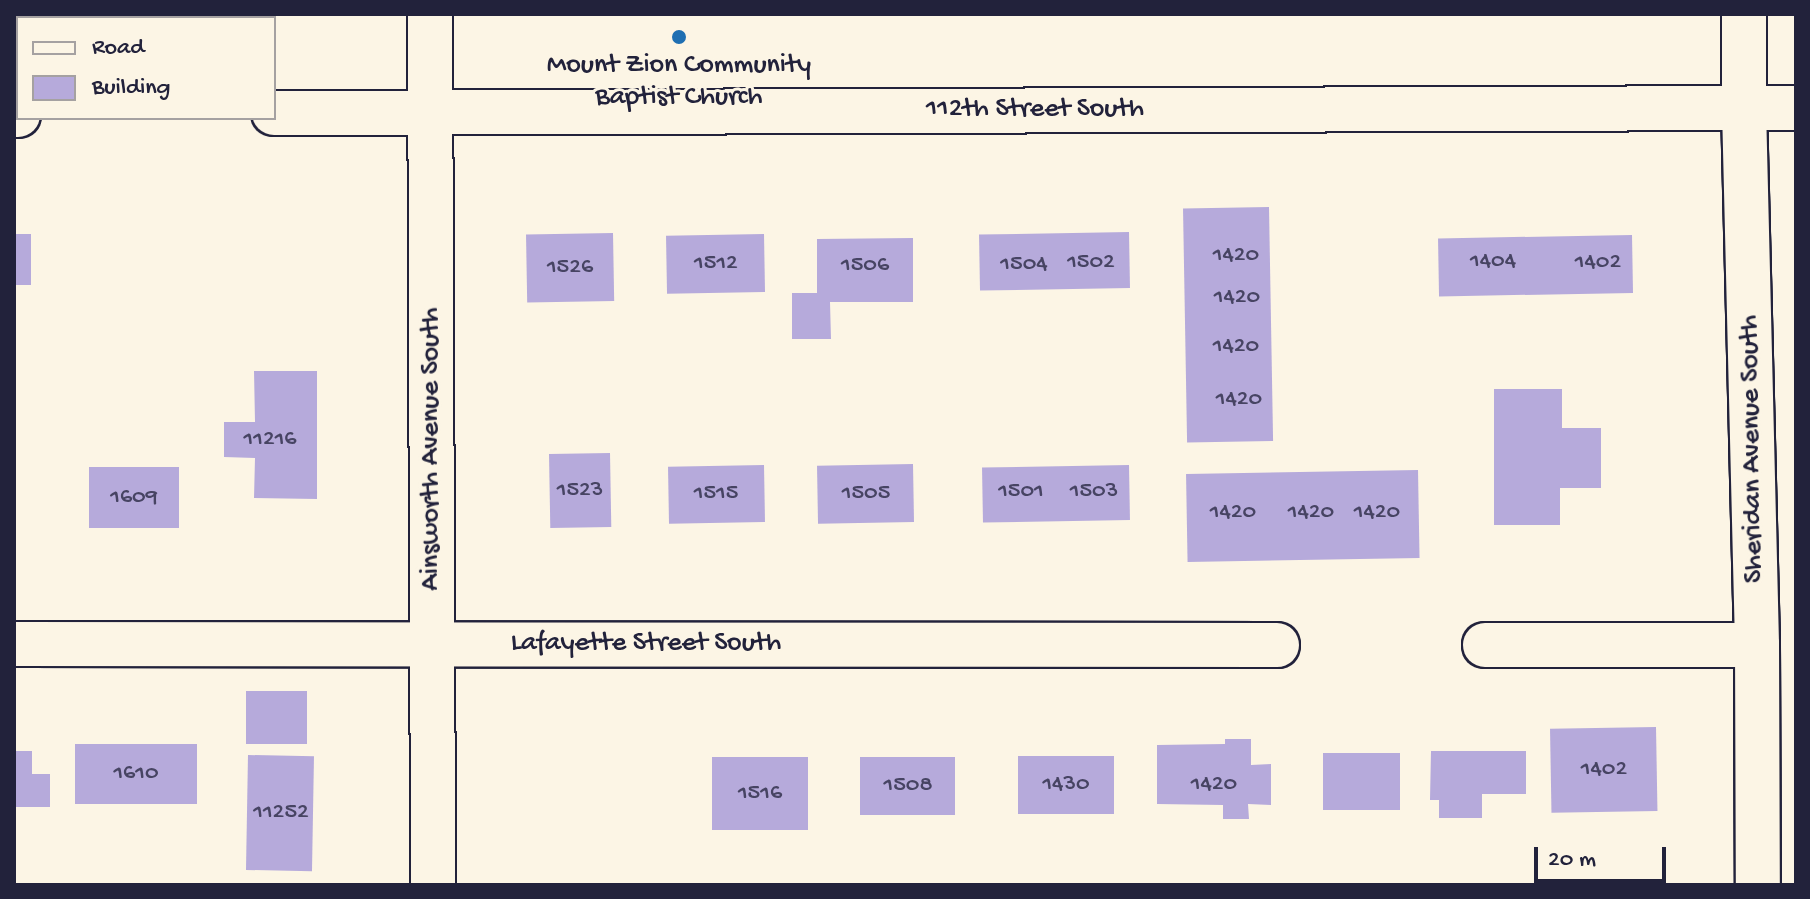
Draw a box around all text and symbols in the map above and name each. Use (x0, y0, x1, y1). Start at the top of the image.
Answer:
legend (16, 16, 276, 120)
marker: Mount Zion Community Baptist Church (670, 28, 688, 46)
text: Road (92, 34, 144, 63)
place label: Mount Zion Community Baptist Church (547, 49, 811, 115)
text: Building (92, 74, 170, 103)
street label: 112th Street South (926, 93, 1144, 127)
house number: 1420 (1213, 242, 1259, 270)
house number: 1404 (1470, 248, 1516, 276)
house number: 1502 (1067, 249, 1115, 277)
house number: 1402 (1575, 249, 1621, 277)
house number: 1512 (694, 250, 738, 278)
house number: 1504 (1000, 251, 1048, 279)
house number: 1506 (841, 252, 889, 280)
house number: 1526 (547, 254, 593, 282)
house number: 1420 (1214, 284, 1260, 312)
street label: Ainsworth Avenue South (415, 307, 449, 591)
street label: Sheridan Avenue South (1734, 315, 1772, 583)
house number: 1420 (1213, 333, 1259, 361)
house number: 1420 (1216, 386, 1262, 414)
house number: 11216 (243, 426, 297, 454)
house number: 1523 (557, 477, 603, 505)
house number: 1501 (998, 478, 1044, 506)
house number: 1503 (1070, 478, 1118, 506)
house number: 1515 (694, 480, 738, 508)
house number: 1505 (842, 480, 890, 508)
house number: 1609 (110, 484, 158, 512)
house number: 1420 (1210, 499, 1256, 527)
house number: 1420 (1288, 499, 1334, 527)
house number: 1420 (1354, 499, 1400, 527)
street label: Lafayette Street South (511, 627, 781, 661)
house number: 1402 (1581, 756, 1627, 784)
house number: 1610 (113, 760, 159, 788)
house number: 1430 (1042, 771, 1090, 799)
house number: 1420 (1191, 771, 1237, 799)
house number: 1508 (883, 772, 933, 800)
house number: 1516 (738, 780, 782, 808)
house number: 11252 (253, 799, 309, 827)
scale bar (1538, 831, 1670, 881)
text: 20 m (1548, 846, 1596, 875)

